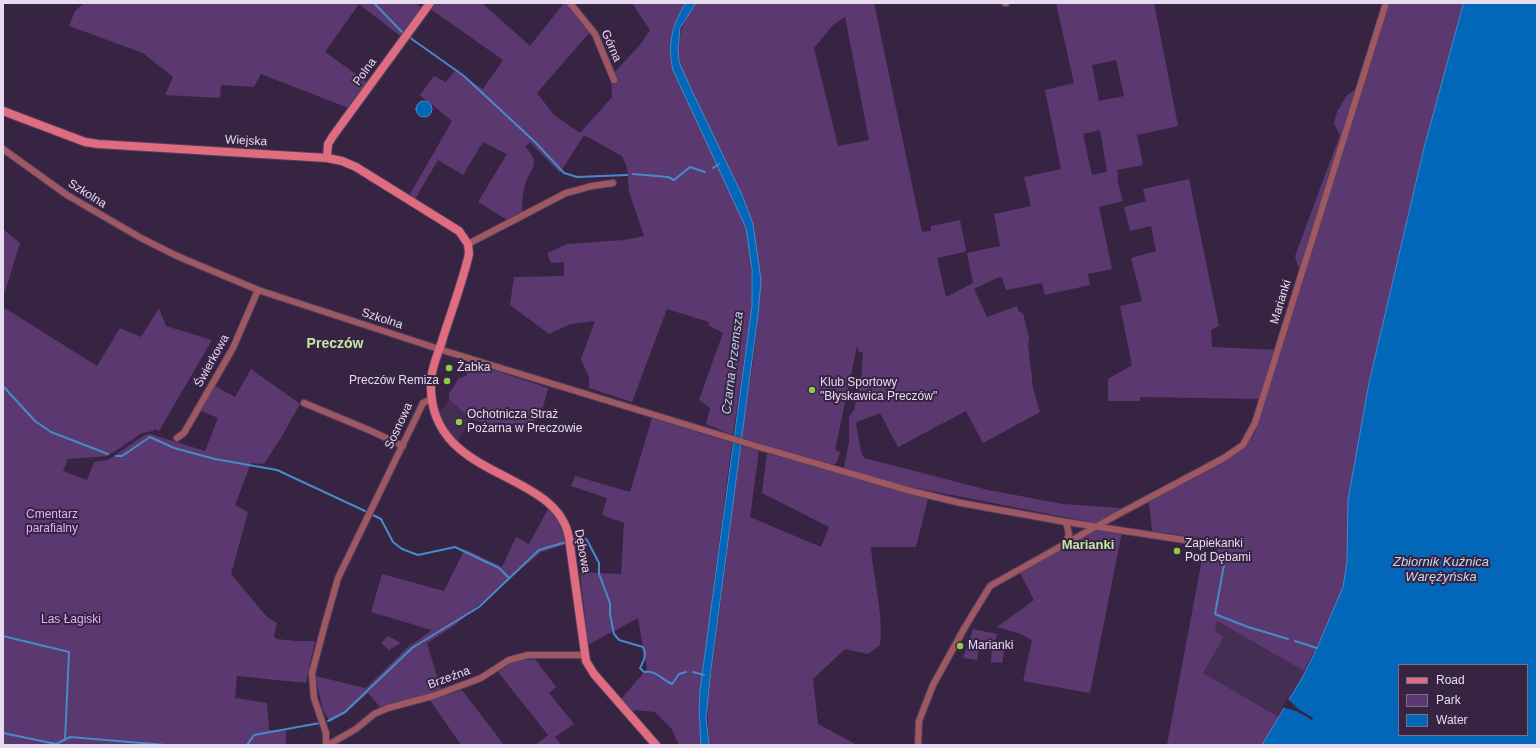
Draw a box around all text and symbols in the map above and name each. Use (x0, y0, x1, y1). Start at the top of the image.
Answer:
street label: Górna (598, 28, 624, 64)
street label: Polna (350, 55, 380, 89)
street label: Wiejska (225, 133, 267, 149)
street label: Szkolna (65, 177, 109, 211)
street label: Marianki (1267, 278, 1295, 326)
street label: Szkolna (359, 306, 405, 332)
water label: Czarna Przemsza (719, 311, 747, 415)
street label: Świerkowa (192, 332, 232, 390)
district label: Preczów (307, 336, 363, 352)
place label: Żabka (457, 361, 490, 375)
marker: Żabka (444, 363, 454, 373)
place label: Preczów Remiza (349, 374, 439, 388)
marker: Preczów Remiza (442, 376, 452, 386)
place label: Klub Sportowy "Błyskawica Preczów" (820, 376, 937, 404)
marker: Klub Sportowy "Błyskawica Preczów" (807, 385, 817, 395)
street label: Sosnowa (382, 401, 416, 451)
place label: Ochotnicza Straż Pożarna w Preczowie (467, 408, 582, 436)
marker: Ochotnicza Straż Pożarna w Preczowie (454, 417, 464, 427)
park label: Cmentarz parafialny (26, 508, 78, 536)
street label: Dębowa (571, 528, 593, 574)
district label: Marianki (1062, 537, 1114, 553)
place label: Zapiekanki Pod Dębami (1185, 537, 1251, 565)
marker: Zapiekanki Pod Dębami (1172, 546, 1182, 556)
water label: Zbiornik Kuźnica Warężyńska (1393, 554, 1489, 585)
park label: Las Łagiski (41, 613, 101, 627)
place label: Marianki (968, 639, 1013, 653)
marker: Marianki (955, 641, 965, 651)
street label: Brzeźna (426, 664, 472, 692)
legend (1398, 664, 1528, 736)
text: Road (1436, 673, 1465, 687)
text: Park (1436, 693, 1461, 707)
text: Water (1436, 713, 1468, 727)

